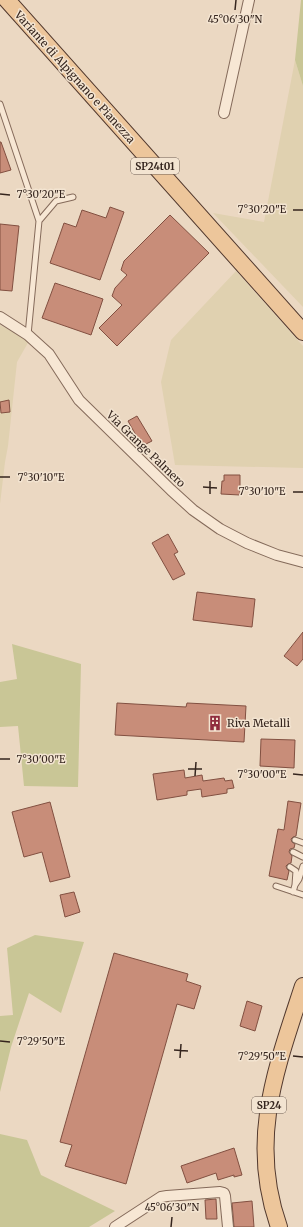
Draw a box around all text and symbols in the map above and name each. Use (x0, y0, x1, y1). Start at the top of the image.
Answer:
street label: Variante di Alpignano e Pianezza (11, 7, 138, 146)
text: 45°06'30"N (208, 13, 263, 26)
road number: SP24t01 (131, 158, 179, 174)
text: 7°30'20"E (17, 188, 66, 201)
text: 7°30'20"E (238, 203, 287, 216)
street label: Via Grange Palmero (103, 407, 189, 491)
text: 7°30'10"E (18, 471, 65, 484)
text: 7°30'10"E (239, 485, 286, 498)
building icon: Riva Metalli (206, 714, 224, 732)
place label: Riva Metalli (227, 716, 290, 730)
text: 7°30'00"E (17, 753, 66, 766)
text: 7°30'00"E (238, 768, 287, 781)
text: 7°29'50"E (17, 1035, 66, 1048)
text: 7°29'50"E (238, 1050, 287, 1063)
road number: SP24 (252, 1097, 286, 1113)
text: 45°06'30"N (145, 1201, 200, 1214)

